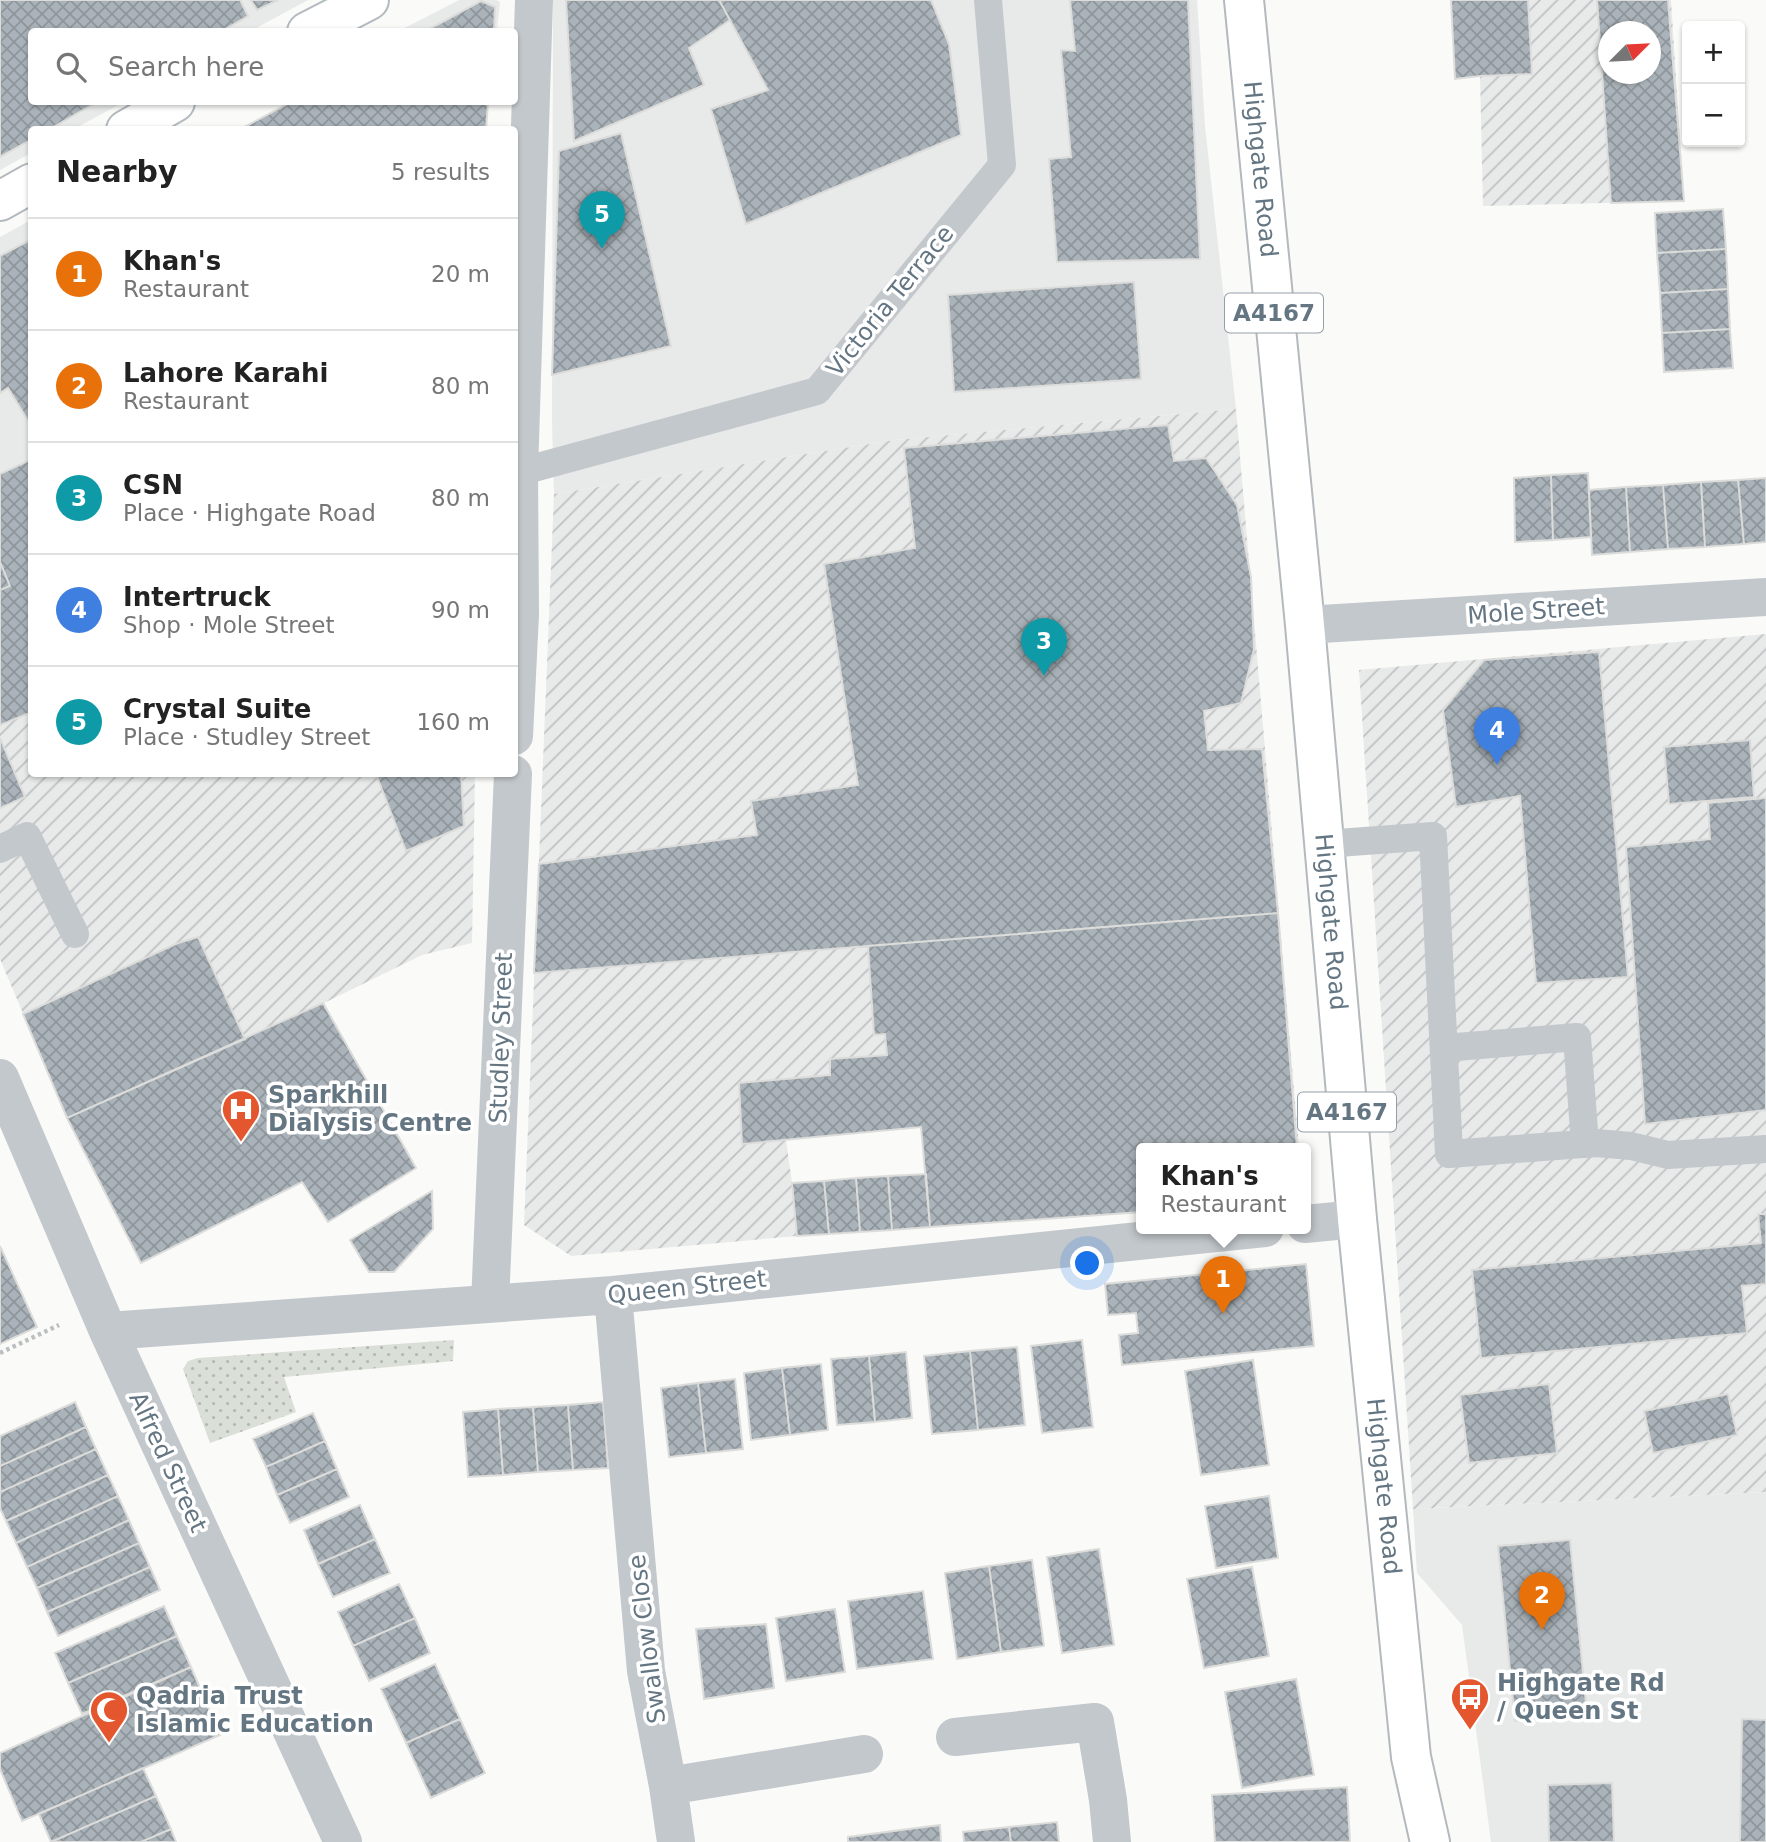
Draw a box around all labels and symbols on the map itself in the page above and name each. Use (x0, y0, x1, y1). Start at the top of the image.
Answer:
north arrow (1598, 21, 1661, 84)
street label: Highgate Road (1238, 80, 1283, 259)
pin: 5 (579, 191, 625, 249)
street label: Victoria Terrace (821, 220, 959, 382)
road number: A4167 (1225, 294, 1323, 332)
street label: Mole Street (1466, 592, 1606, 630)
pin: 3 (1021, 618, 1067, 676)
pin: 4 (1474, 707, 1520, 765)
street label: Highgate Road (1309, 832, 1353, 1011)
street label: Studley Street (484, 952, 518, 1124)
place label: Sparkhill Dialysis Centre (268, 1081, 472, 1137)
hospital icon: Sparkhill Dialysis Centre (220, 1088, 262, 1143)
road number: A4167 (1298, 1092, 1396, 1132)
your location (1070, 1246, 1104, 1280)
pin: 1 (1200, 1256, 1246, 1314)
street label: Queen Street (606, 1265, 768, 1309)
street label: Alfred Street (123, 1387, 213, 1537)
street label: Highgate Road (1361, 1397, 1407, 1576)
street label: Swallow Close (623, 1553, 671, 1725)
pin: 2 (1519, 1572, 1565, 1630)
place label: Highgate Rd / Queen St (1497, 1669, 1665, 1725)
bus stop icon: Highgate Rd / Queen St (1449, 1676, 1491, 1731)
place label: Qadria Trust Islamic Education (136, 1682, 374, 1738)
mosque icon: Qadria Trust Islamic Education (88, 1689, 130, 1744)

